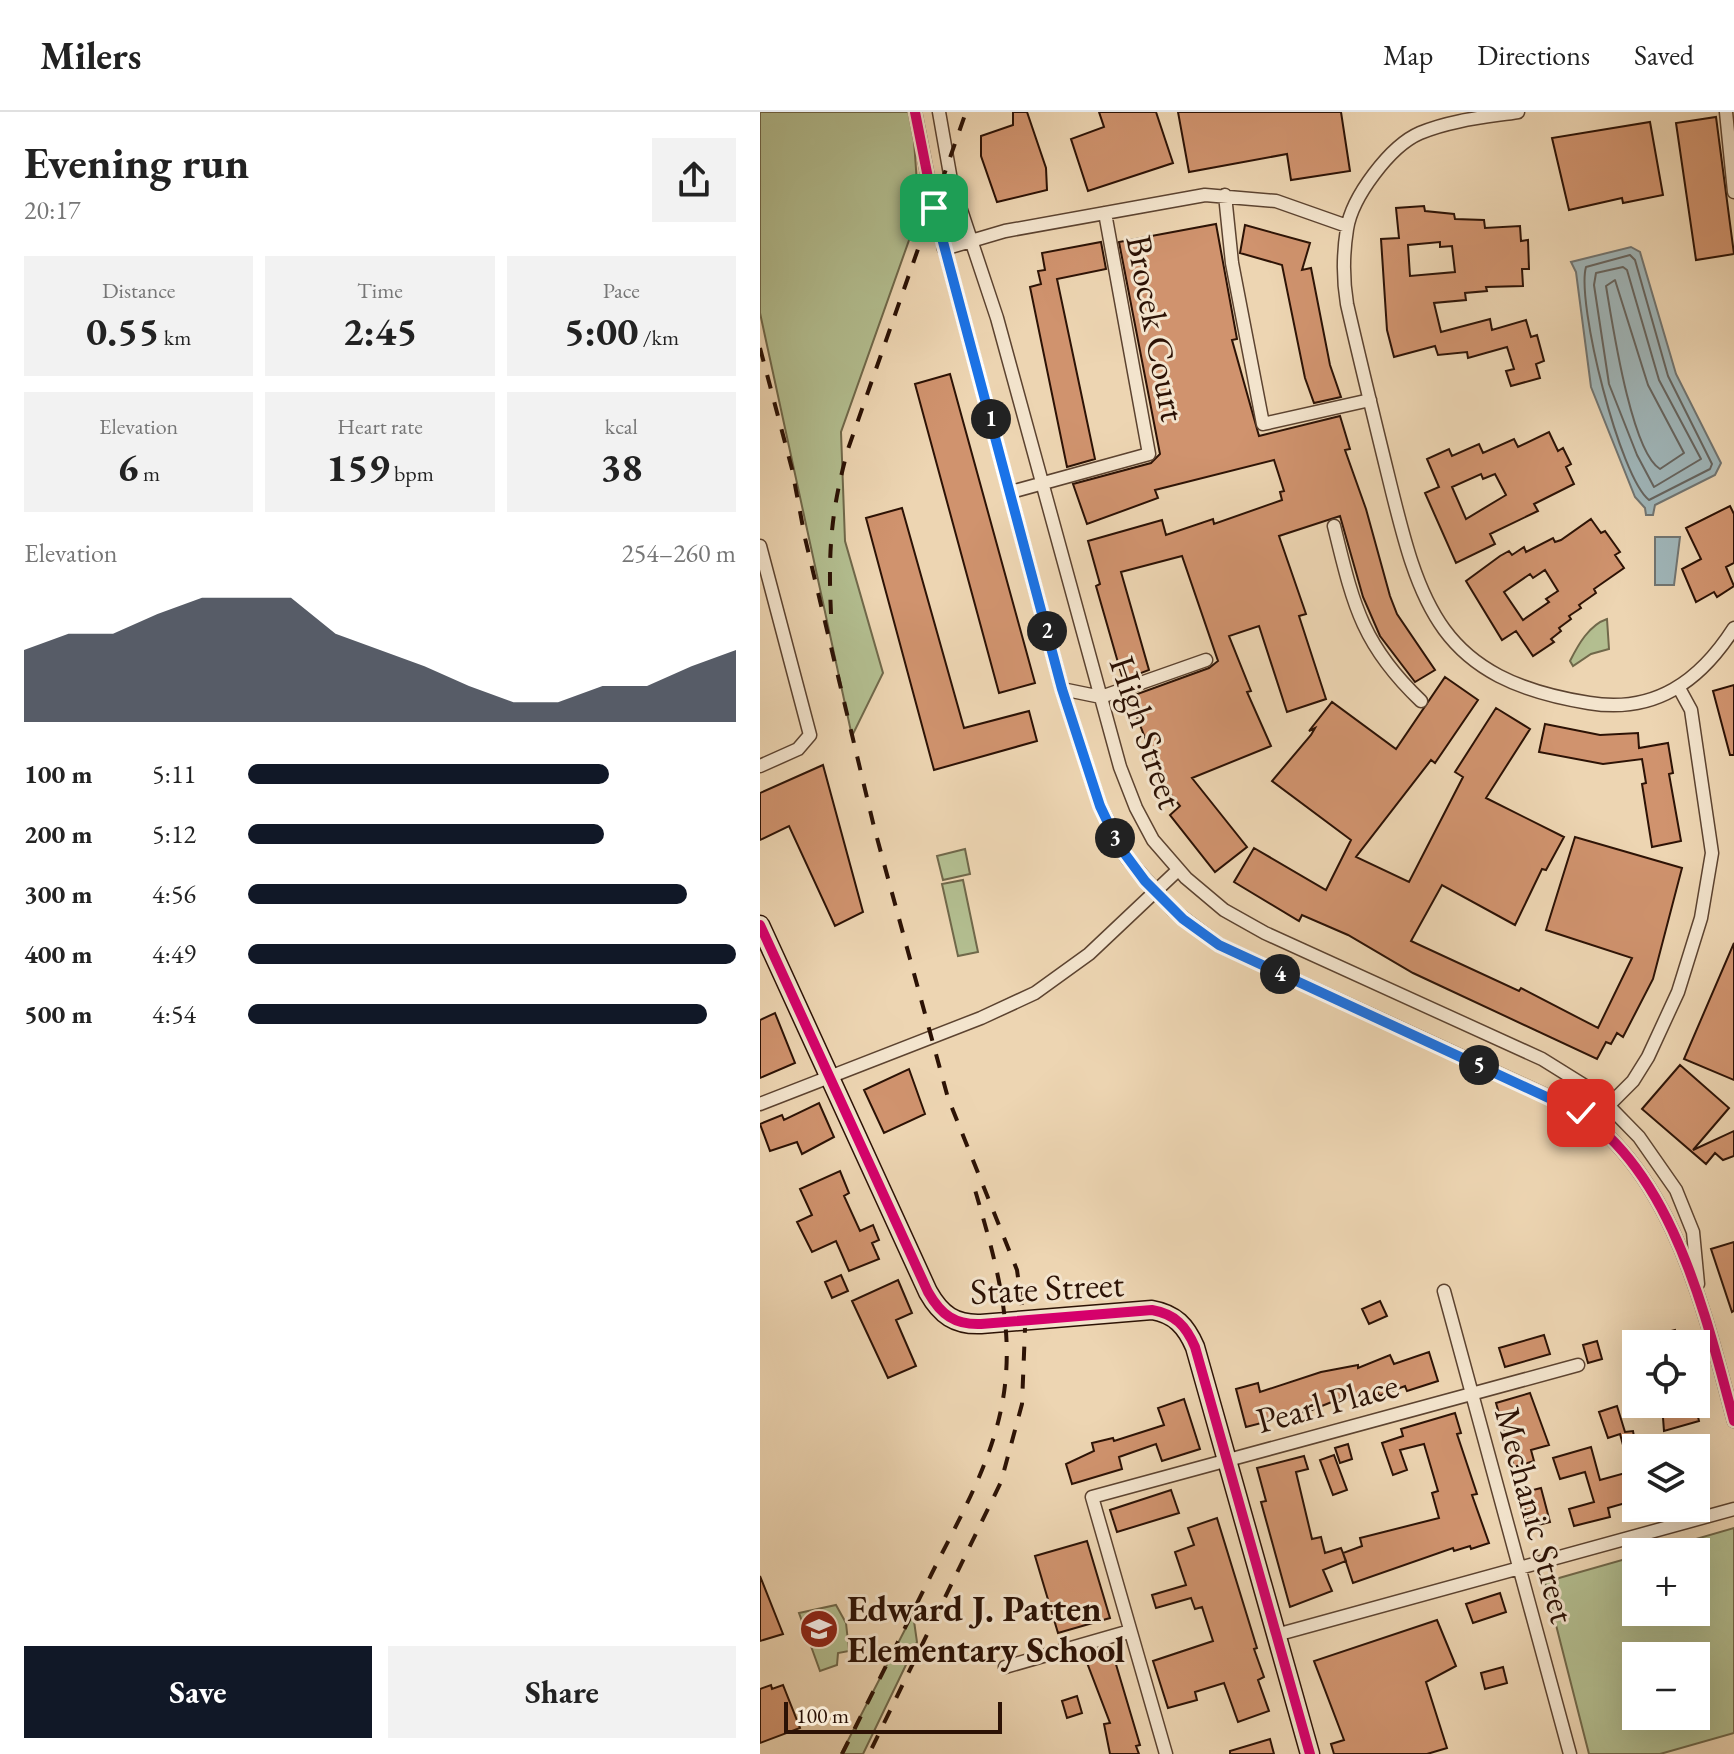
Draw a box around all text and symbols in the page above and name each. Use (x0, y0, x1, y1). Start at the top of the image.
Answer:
text: Milers (40, 31, 142, 80)
text: Map (1383, 37, 1433, 73)
text: Directions (1477, 37, 1590, 73)
text: Saved (1634, 37, 1694, 73)
text: Evening run (24, 134, 249, 191)
button: share (652, 138, 736, 222)
pin (900, 174, 968, 242)
icon: arrive (912, 186, 956, 230)
text: 20:17 (24, 193, 80, 227)
street label: Brocek Court (1115, 231, 1198, 426)
text: Distance (102, 276, 175, 305)
text: Time (357, 276, 403, 305)
text: Pace (603, 276, 640, 305)
text: 0.55 (86, 305, 159, 357)
text: 2:45 (343, 305, 417, 357)
text: 5:00 (564, 305, 638, 357)
text: km (159, 323, 191, 352)
text: /km (638, 323, 679, 352)
pin: 1 (971, 399, 1011, 439)
text: 1 (985, 404, 997, 433)
text: Elevation (99, 412, 178, 441)
text: Heart rate (337, 412, 423, 441)
text: kcal (605, 412, 638, 441)
text: 6 (117, 441, 138, 493)
text: 159 (326, 441, 390, 493)
text: 38 (600, 441, 642, 493)
text: m (138, 459, 160, 488)
text: bpm (390, 459, 434, 488)
text: Elevation (24, 536, 118, 570)
text: 254–260 m (621, 536, 736, 570)
pin: 2 (1027, 611, 1067, 651)
text: 2 (1041, 616, 1053, 645)
street label: High Street (1099, 650, 1195, 815)
text: 100 m (24, 757, 92, 791)
text: 5:11 (152, 757, 196, 791)
text: 200 m (24, 817, 92, 851)
text: 5:12 (152, 817, 196, 851)
pin: 3 (1095, 818, 1135, 858)
text: 3 (1109, 823, 1121, 852)
text: 300 m (24, 877, 92, 911)
text: 4:56 (152, 877, 196, 911)
text: 400 m (24, 937, 92, 971)
text: 4:49 (152, 937, 196, 971)
pin: 4 (1260, 954, 1300, 994)
text: 4 (1274, 959, 1286, 988)
text: 500 m (24, 997, 92, 1031)
text: 4:54 (152, 997, 196, 1031)
pin: 5 (1459, 1045, 1499, 1085)
text: 5 (1473, 1050, 1485, 1079)
pin (1547, 1079, 1615, 1147)
icon: check (1559, 1091, 1603, 1135)
street label: State Street (969, 1260, 1126, 1315)
map controls (1622, 1330, 1710, 1730)
button: locate (1622, 1330, 1710, 1418)
street label: Pearl Place (1251, 1361, 1403, 1444)
street label: Mechanic Street (1484, 1402, 1587, 1629)
button: layers (1622, 1434, 1710, 1522)
button: + (1622, 1538, 1710, 1626)
place label: Edward J. Patten Elementary School (847, 1585, 1125, 1673)
school or university icon: Edward J. Patten Elementary School (798, 1608, 840, 1650)
button: − (1622, 1642, 1710, 1730)
button: Save (24, 1646, 372, 1738)
button: Share (388, 1646, 736, 1738)
scale bar (784, 1698, 1002, 1734)
text: 100 m (796, 1701, 849, 1730)

